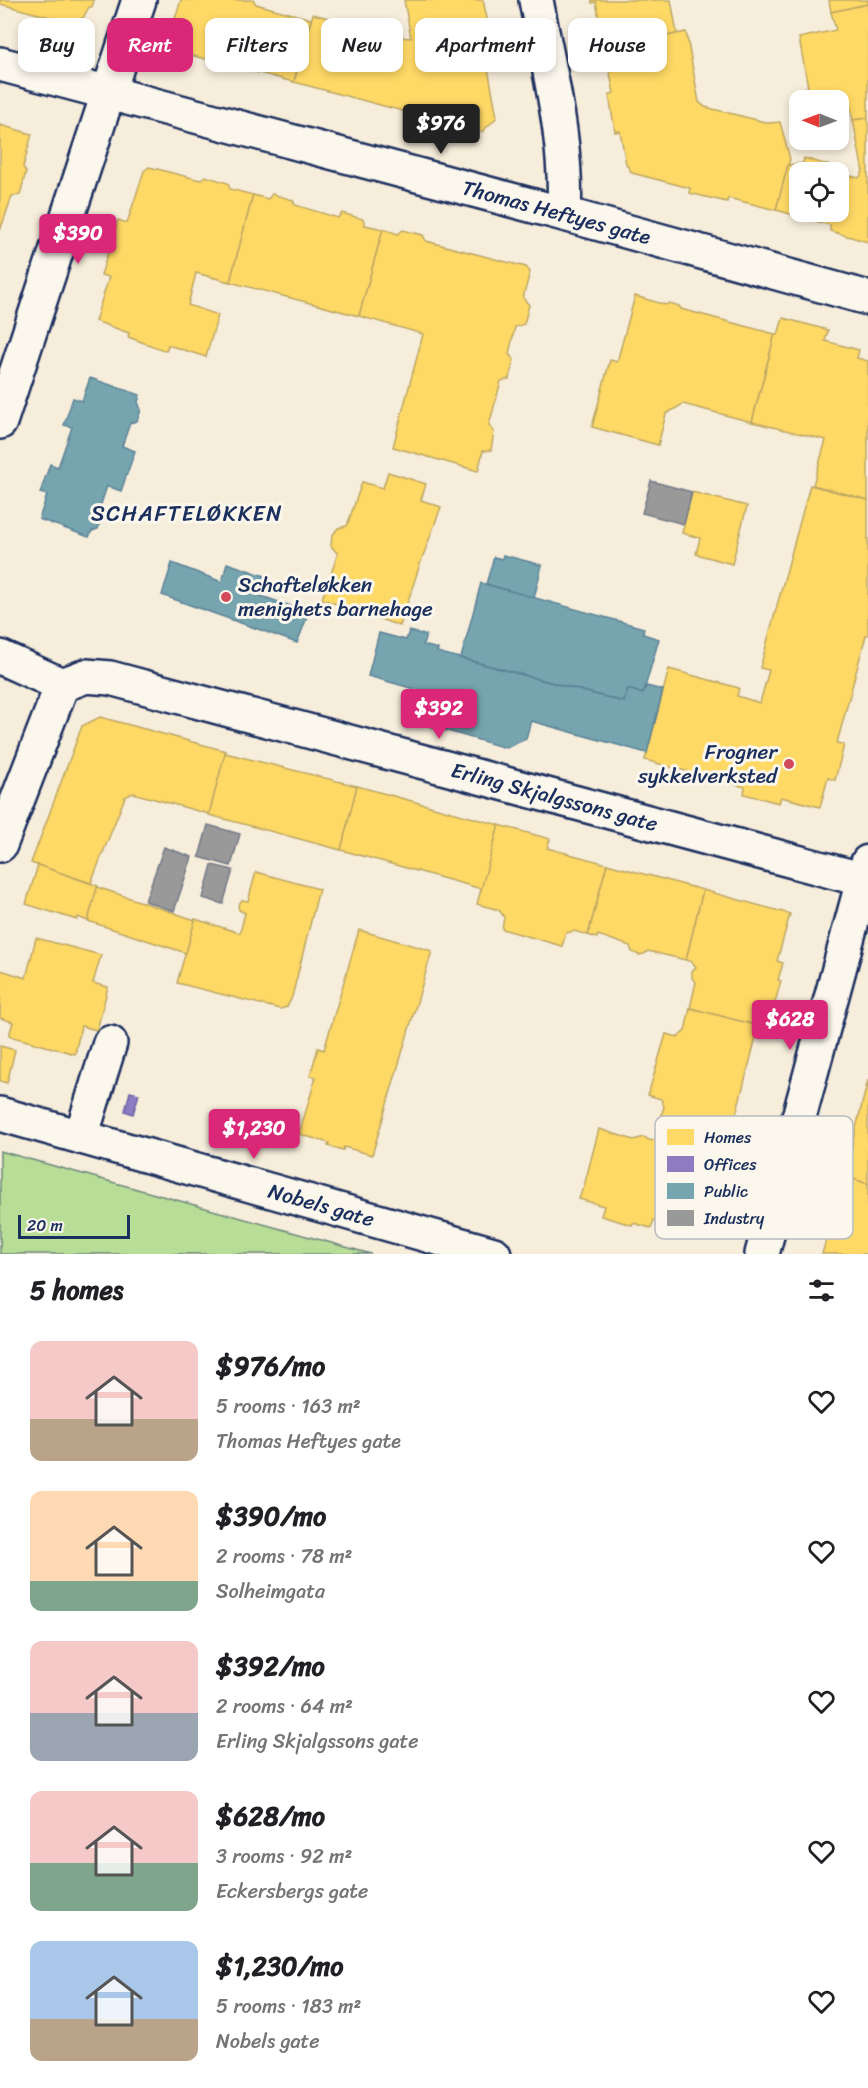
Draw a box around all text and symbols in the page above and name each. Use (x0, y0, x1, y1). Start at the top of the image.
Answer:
chip: Buy (18, 18, 95, 72)
chip: Rent (107, 18, 193, 72)
chip: Filters (205, 18, 309, 72)
chip: New (321, 18, 403, 72)
chip: Apartment (415, 18, 556, 72)
chip: House (568, 18, 667, 72)
north arrow (789, 90, 849, 150)
map controls (789, 90, 849, 222)
pin: $976 (405, 104, 477, 155)
text: $976 (417, 106, 465, 141)
button: locate (789, 162, 849, 222)
street label: Thomas Heftyes gate (458, 169, 655, 256)
pin: $390 (42, 214, 114, 265)
text: $390 (53, 216, 103, 251)
district label: SCHAFTELØKKEN (91, 494, 283, 533)
place label: Schafteløkken menighets barnehage (238, 566, 433, 628)
marker: Schafteløkken menighets barnehage (219, 590, 233, 604)
pin: $392 (403, 689, 475, 740)
text: $392 (415, 691, 463, 726)
place label: Frogner sykkelverksted (637, 733, 779, 795)
street label: Erling Skjalgssons gate (447, 751, 662, 843)
marker: Frogner sykkelverksted (782, 757, 796, 771)
pin: $628 (754, 1000, 826, 1051)
text: $628 (766, 1002, 814, 1037)
pin: $1,230 (205, 1109, 303, 1160)
text: $1,230 (223, 1111, 285, 1146)
legend (655, 1116, 853, 1239)
text: Homes (704, 1123, 752, 1152)
text: Offices (704, 1150, 757, 1179)
street label: Nobels gate (264, 1172, 379, 1238)
text: Public (704, 1177, 748, 1206)
text: Industry (703, 1204, 765, 1233)
text: 20 m (27, 1211, 63, 1240)
scale bar (18, 1212, 130, 1240)
text: 5 homes (30, 1267, 123, 1313)
icon: filters (805, 1274, 838, 1307)
text: $976/mo (216, 1343, 325, 1389)
icon: home (78, 1365, 150, 1437)
icon: heart (805, 1385, 838, 1418)
text: 5 rooms · 163 m² (216, 1389, 361, 1424)
text: Thomas Heftyes gate (216, 1424, 401, 1459)
text: $390/mo (216, 1493, 326, 1539)
icon: home (78, 1515, 150, 1587)
icon: heart (805, 1535, 838, 1568)
text: 2 rooms · 78 m² (216, 1539, 352, 1574)
text: Solheimgata (216, 1574, 325, 1609)
text: $392/mo (216, 1643, 325, 1689)
icon: home (78, 1665, 150, 1737)
icon: heart (805, 1685, 838, 1718)
text: 2 rooms · 64 m² (216, 1689, 353, 1724)
text: Erling Skjalgssons gate (216, 1724, 418, 1759)
text: $628/mo (216, 1793, 325, 1839)
icon: home (78, 1815, 150, 1887)
icon: heart (805, 1835, 838, 1868)
text: 3 rooms · 92 m² (216, 1839, 352, 1874)
text: Eckersbergs gate (216, 1874, 368, 1909)
text: $1,230/mo (216, 1943, 343, 1989)
icon: home (78, 1965, 150, 2037)
icon: heart (805, 1985, 838, 2018)
text: 5 rooms · 183 m² (216, 1989, 361, 2024)
text: Nobels gate (216, 2024, 320, 2059)

